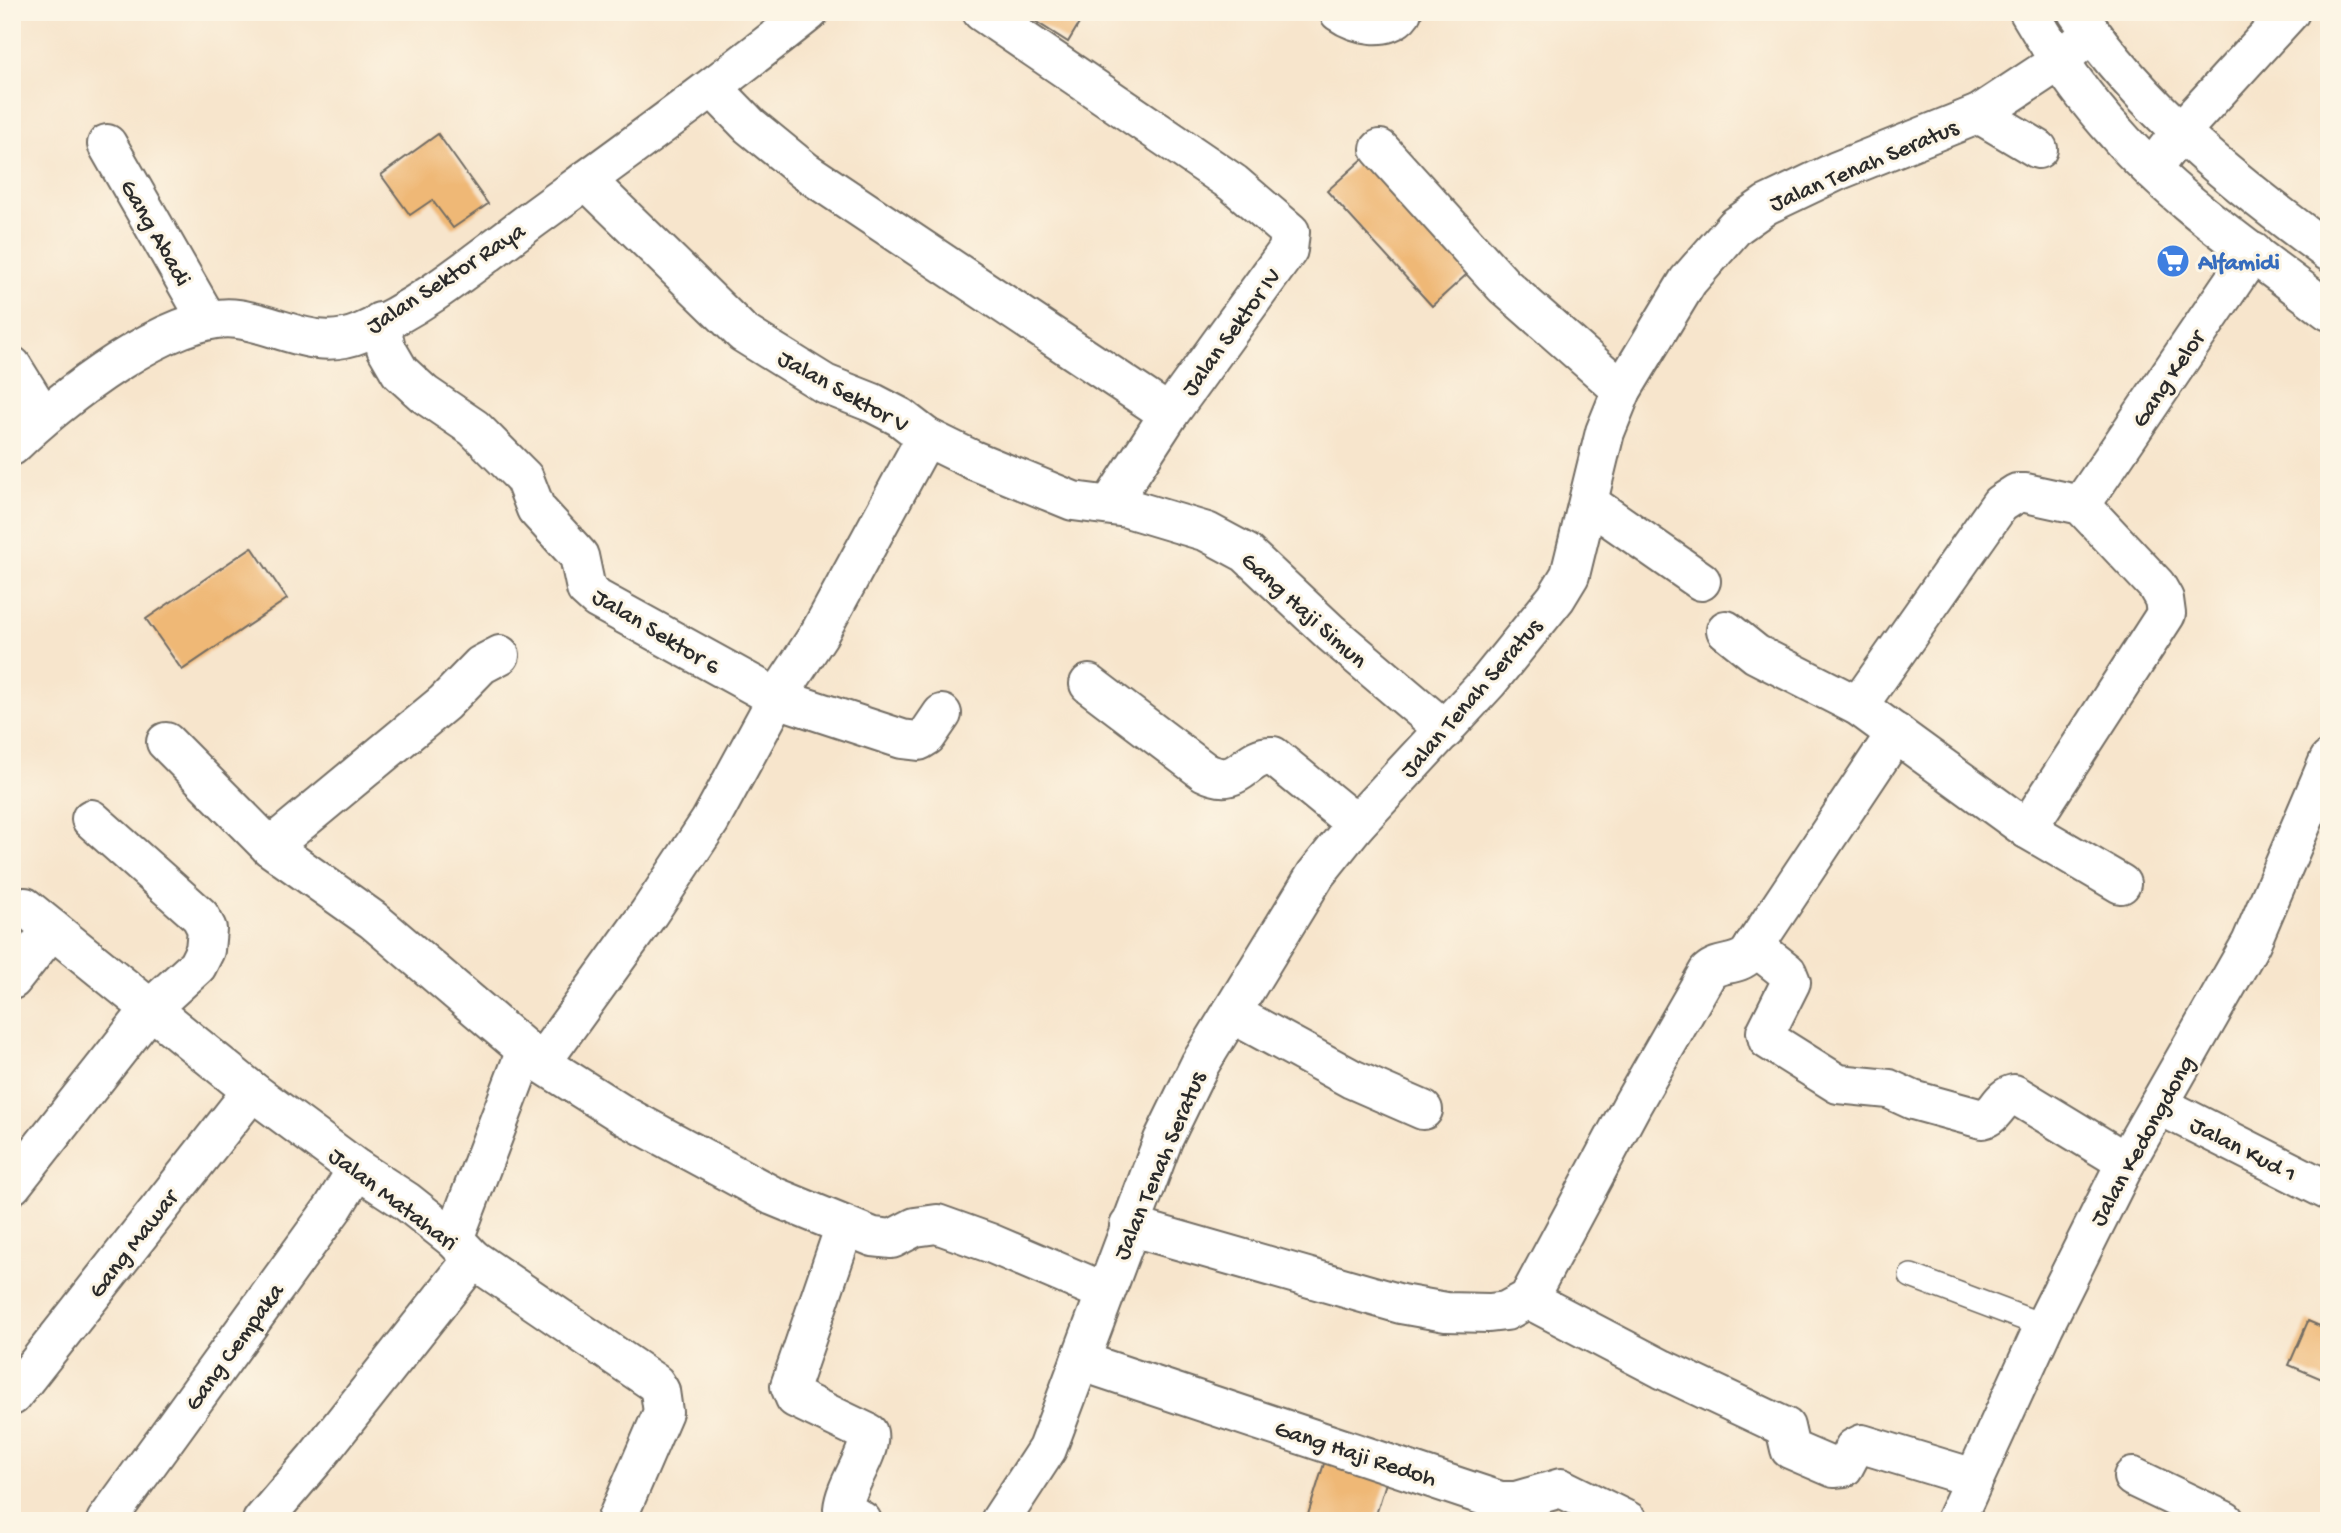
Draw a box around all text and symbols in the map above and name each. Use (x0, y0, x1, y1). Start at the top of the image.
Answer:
street label: Jalan Tenah Seratus (1766, 114, 1964, 220)
street label: Gang Abadi (112, 175, 196, 292)
street label: Jalan Sektor Raya (362, 217, 532, 342)
supermarket icon: Alfamidi (2154, 242, 2192, 280)
place label: Alfamidi (2197, 250, 2280, 279)
street label: Jalan Sektor IV (1177, 263, 1289, 403)
street label: Gang Kelor (2127, 324, 2214, 434)
street label: Jalan Sektor V (772, 345, 913, 441)
street label: Gang Haji Simun (1233, 547, 1372, 676)
street label: Jalan Sektor 6 (586, 583, 725, 683)
street label: Jalan Tenah Seratus (1395, 613, 1551, 785)
street label: Jalan Kedongdong (2085, 1051, 2203, 1232)
street label: Jalan Tenah Seratus (1108, 1067, 1214, 1265)
street label: Jalan Kud 1 (2184, 1112, 2301, 1190)
street label: Jalan Matahari (321, 1143, 462, 1259)
street label: Gang Mawar (83, 1183, 188, 1305)
street label: Gang Cempaka (180, 1278, 292, 1418)
street label: Gang Haji Redoh (1270, 1416, 1440, 1495)

